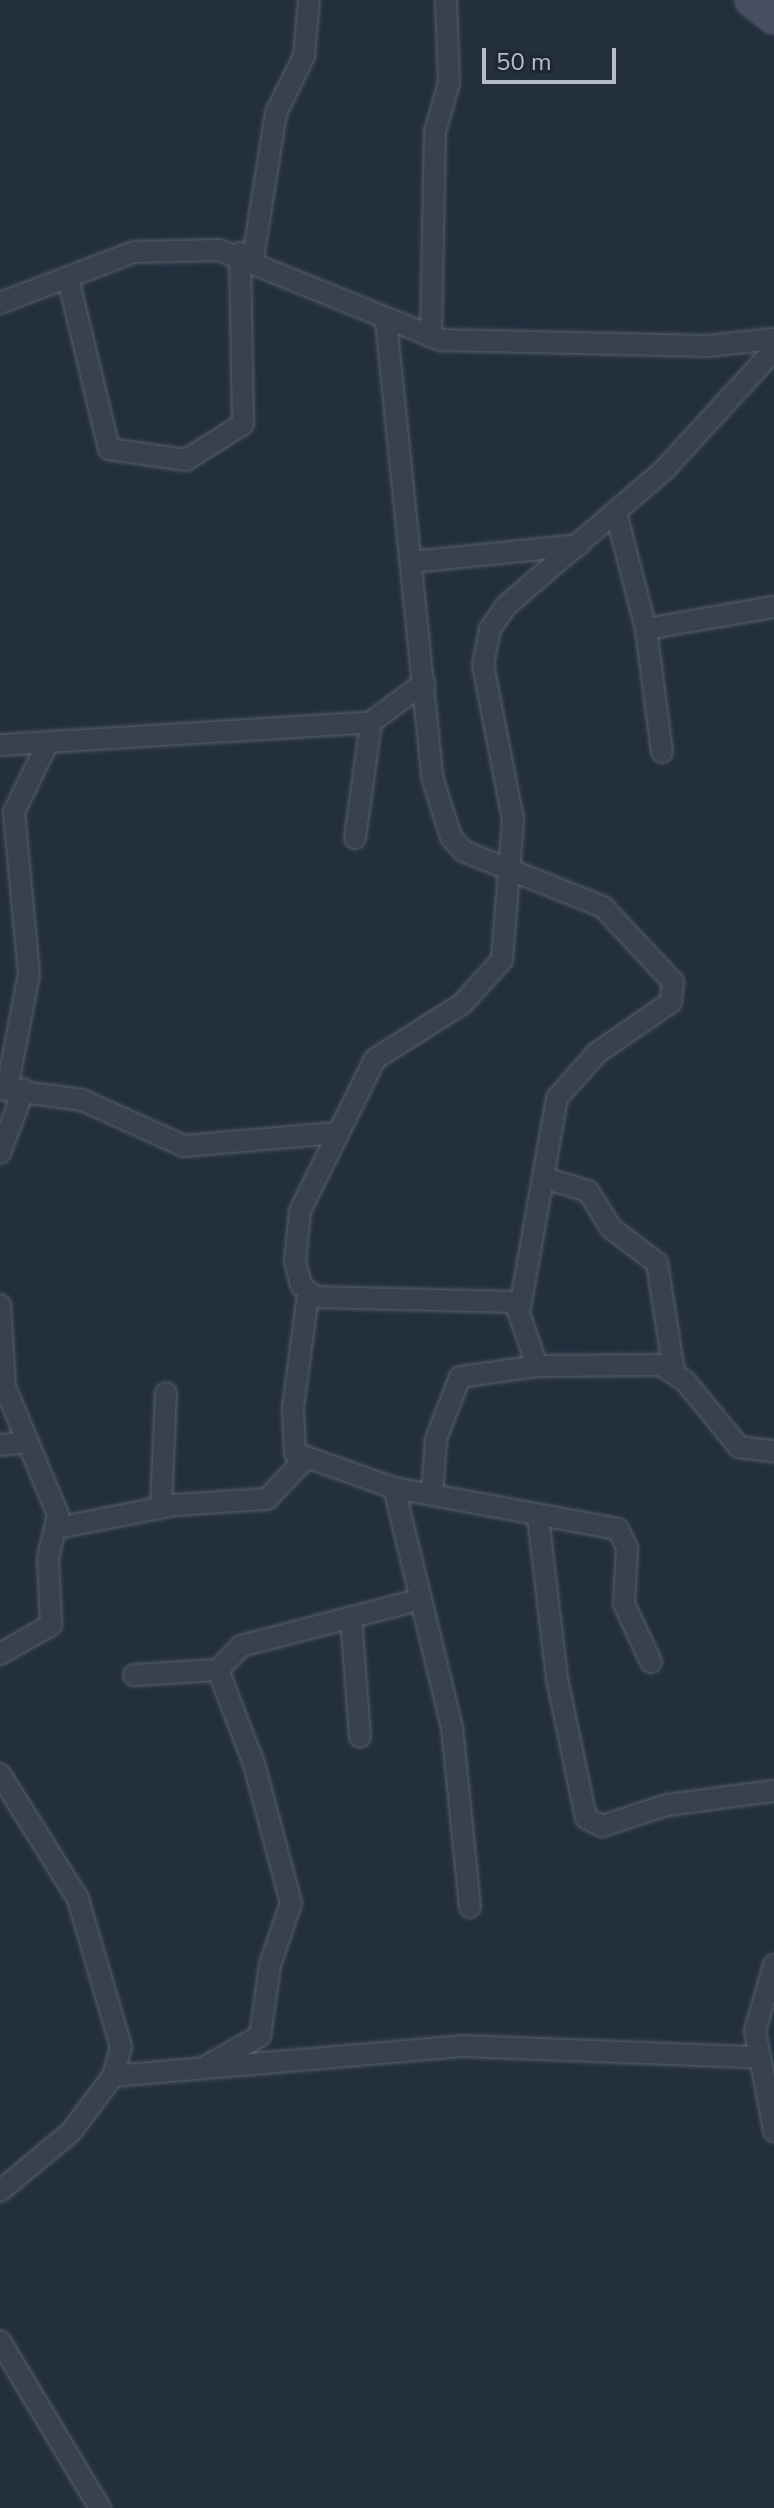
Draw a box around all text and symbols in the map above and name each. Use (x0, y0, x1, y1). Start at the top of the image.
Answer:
scale bar (486, 32, 620, 82)
text: 50 m (496, 46, 552, 78)

